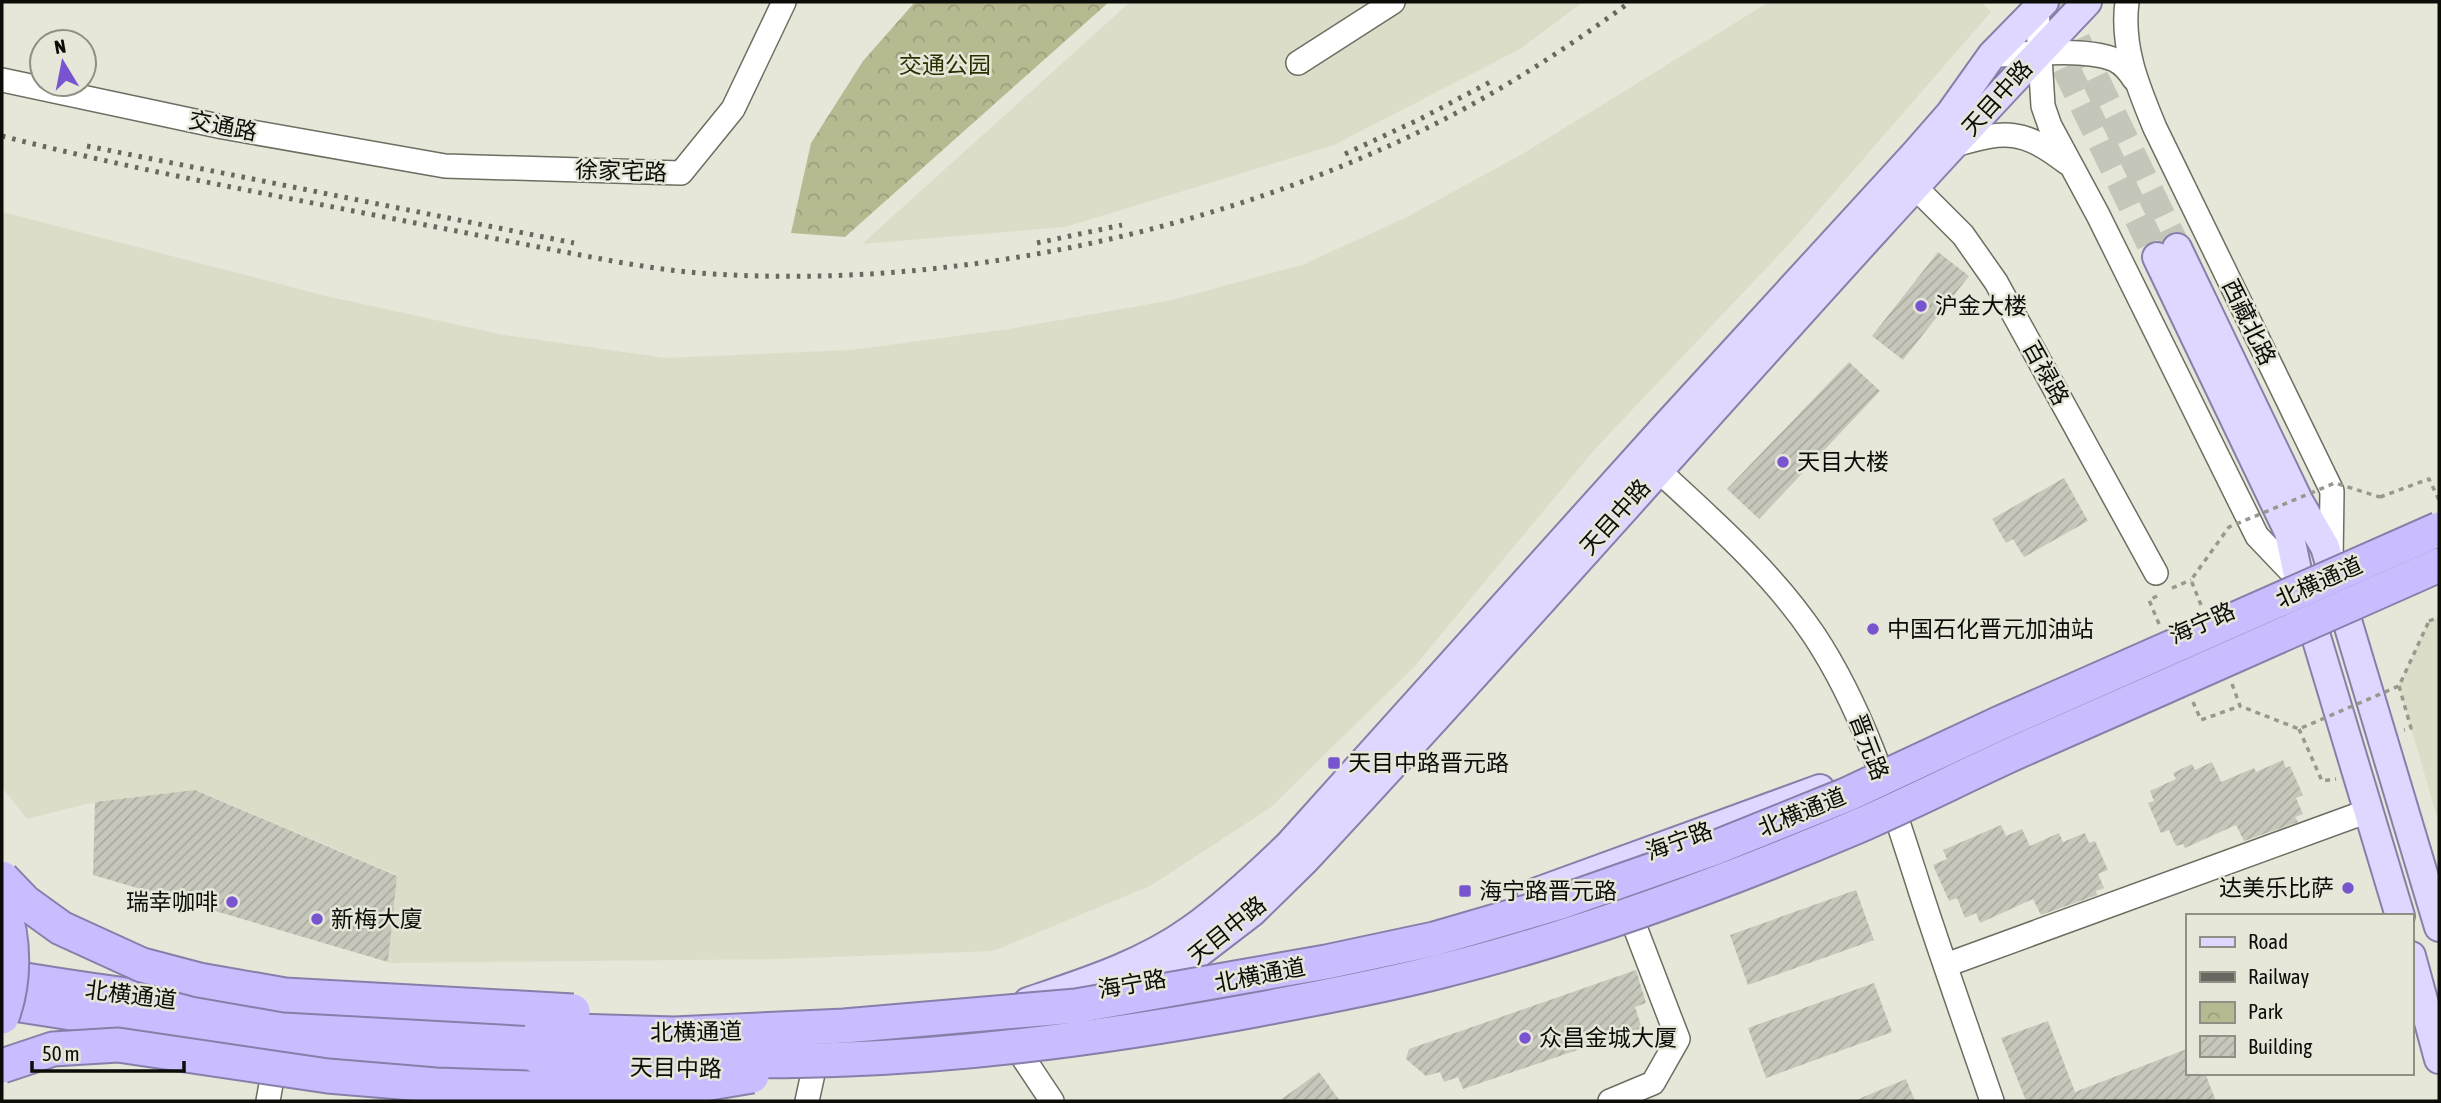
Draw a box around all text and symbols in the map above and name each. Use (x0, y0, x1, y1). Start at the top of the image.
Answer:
north arrow (28, 28, 98, 98)
text: N (53, 34, 67, 58)
park label: 交通公园 (899, 52, 991, 78)
street label: 天目中路 (1957, 55, 2037, 141)
street label: 交通路 (187, 107, 259, 145)
street label: 徐家宅路 (575, 156, 667, 186)
street label: 西藏北路 (2217, 275, 2281, 369)
place label: 沪金大楼 (1935, 293, 2027, 319)
marker: 沪金大楼 (1913, 298, 1929, 314)
street label: 百禄路 (2018, 337, 2074, 409)
place label: 天目大楼 (1797, 449, 1889, 475)
marker: 天目大楼 (1775, 454, 1791, 470)
street label: 天目中路 (1575, 474, 1655, 560)
street label: 北横通道 (2272, 551, 2366, 613)
street label: 海宁路 (2165, 597, 2239, 649)
place label: 中国石化晋元加油站 (1887, 616, 2094, 642)
marker: 中国石化晋元加油站 (1865, 621, 1881, 637)
street label: 晋元路 (1844, 710, 1894, 784)
place label: 天目中路晋元路 (1348, 750, 1509, 776)
marker: 天目中路晋元路 (1326, 755, 1342, 771)
street label: 北横通道 (1754, 783, 1850, 841)
street label: 海宁路 (1642, 817, 1716, 865)
place label: 达美乐比萨 (2219, 875, 2334, 901)
place label: 海宁路晋元路 (1479, 878, 1617, 904)
marker: 达美乐比萨 (2340, 880, 2356, 896)
marker: 海宁路晋元路 (1457, 883, 1473, 899)
place label: 瑞幸咖啡 (126, 889, 218, 915)
street label: 天目中路 (1183, 891, 1271, 969)
marker: 瑞幸咖啡 (224, 894, 240, 910)
place label: 新梅大廈 (331, 906, 423, 932)
marker: 新梅大廈 (309, 911, 325, 927)
legend (2186, 914, 2413, 1075)
text: Road (2248, 929, 2288, 953)
street label: 北横通道 (1212, 953, 1308, 997)
text: Railway (2248, 964, 2310, 988)
street label: 海宁路 (1096, 965, 1168, 1003)
street label: 北横通道 (84, 976, 178, 1014)
text: Park (2248, 999, 2283, 1023)
street label: 北横通道 (650, 1018, 742, 1046)
place label: 众昌金城大厦 (1539, 1025, 1677, 1051)
scale bar (32, 1030, 184, 1074)
marker: 众昌金城大厦 (1517, 1030, 1533, 1046)
text: Building (2248, 1034, 2312, 1058)
text: 50 m (42, 1041, 80, 1065)
street label: 天目中路 (630, 1054, 722, 1082)

